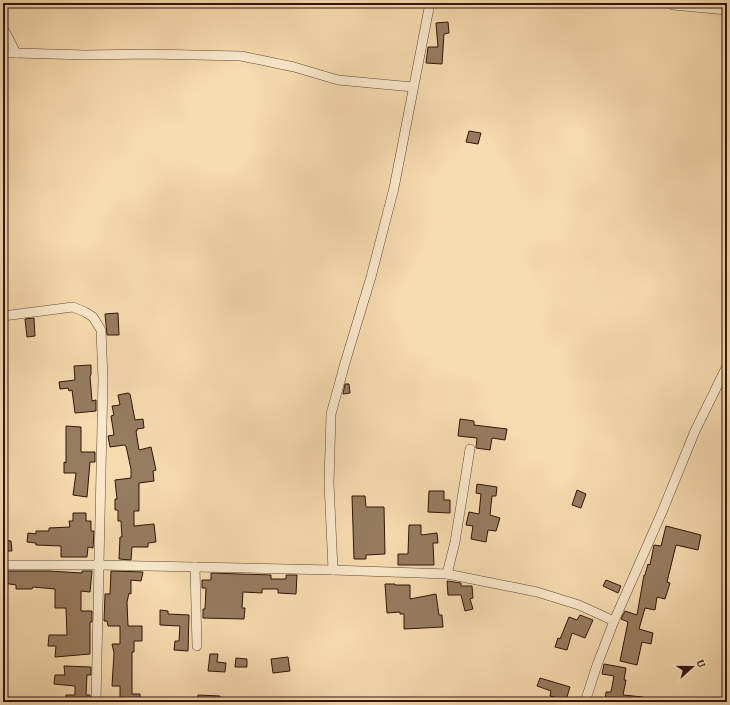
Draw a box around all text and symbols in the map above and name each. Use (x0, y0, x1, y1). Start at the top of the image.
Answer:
north arrow (672, 647, 712, 687)
text: U (693, 658, 709, 670)

